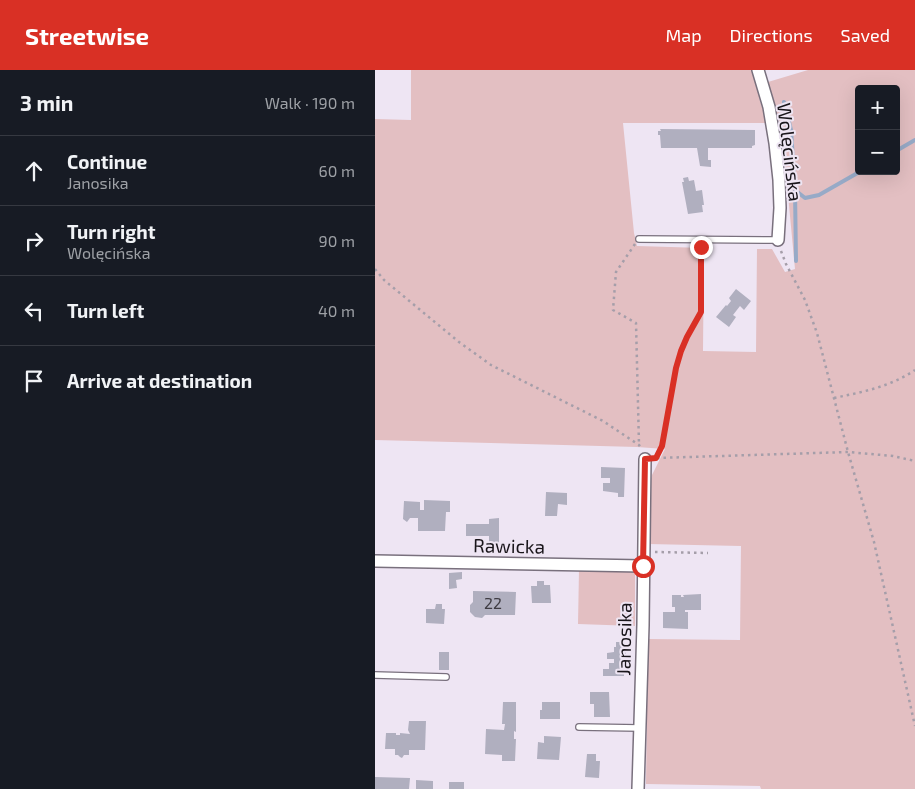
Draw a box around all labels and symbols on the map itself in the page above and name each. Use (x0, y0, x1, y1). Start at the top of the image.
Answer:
street label: Wolęcińska (773, 101, 808, 203)
route end (690, 236, 713, 259)
street label: Rawicka (473, 533, 545, 558)
route start (632, 555, 655, 578)
house number: 22 (484, 593, 502, 612)
street label: Janosika (611, 602, 636, 676)

